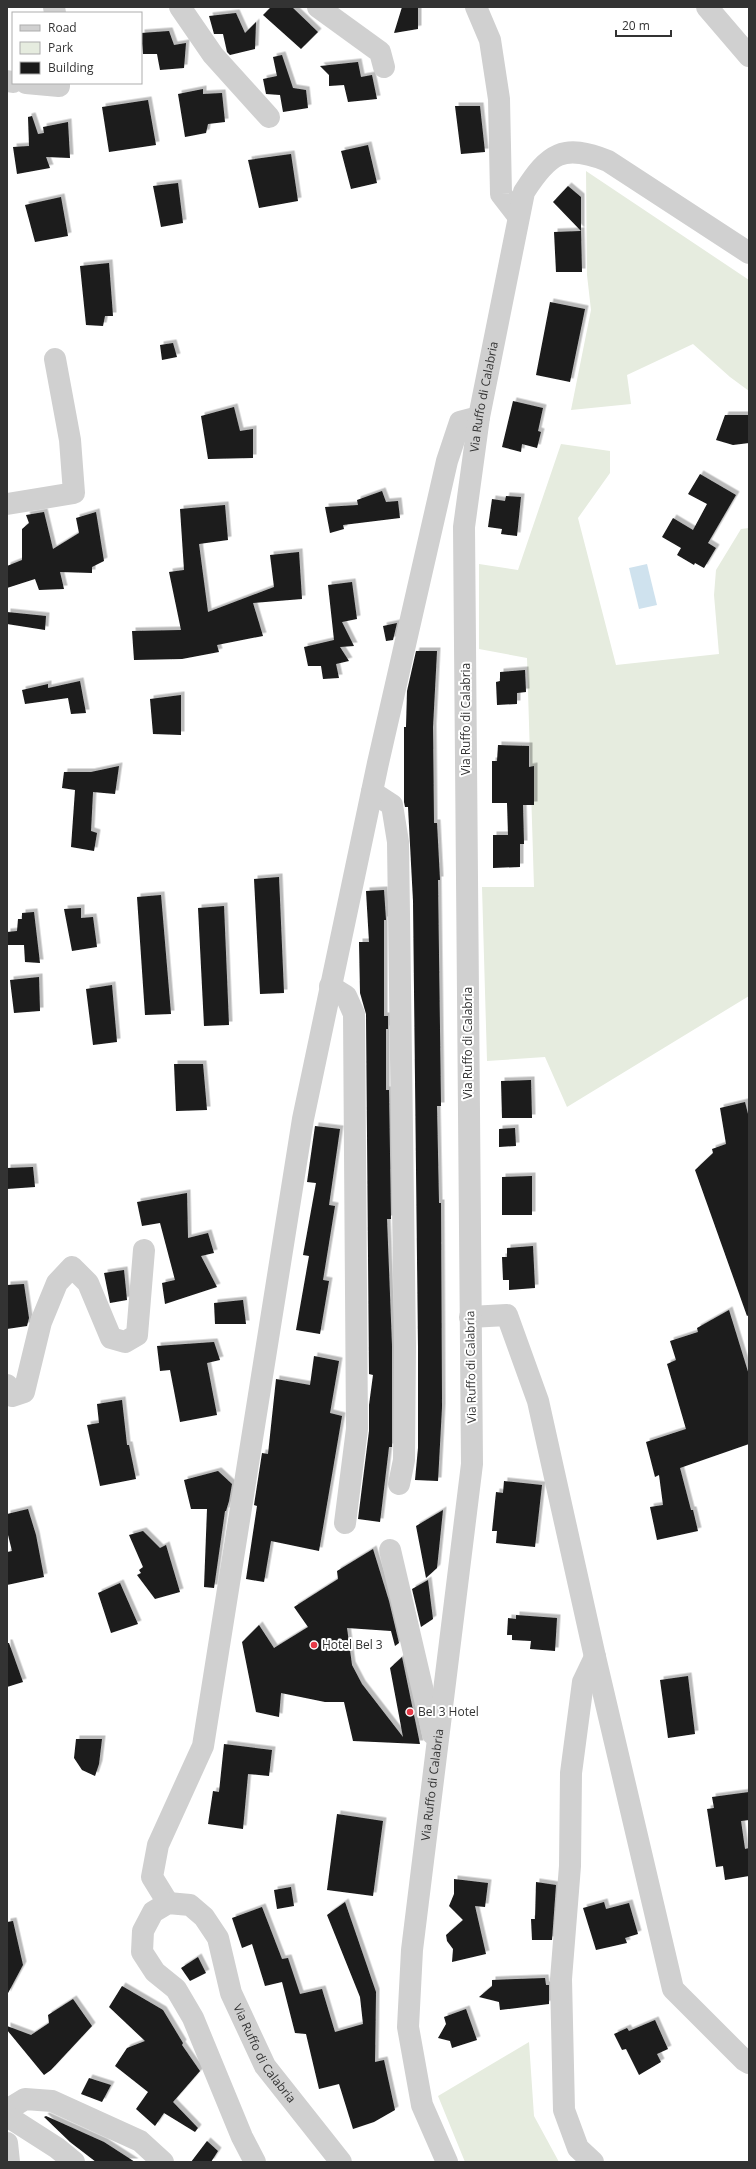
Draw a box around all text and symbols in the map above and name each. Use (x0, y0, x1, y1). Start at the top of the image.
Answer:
legend (12, 12, 142, 84)
scale bar (616, 12, 671, 38)
text: 20 m (622, 17, 650, 34)
text: Road (48, 19, 77, 36)
text: Park (48, 39, 74, 56)
text: Building (48, 59, 94, 76)
street label: Via Ruffo di Calabria (465, 340, 502, 453)
street label: Via Ruffo di Calabria (457, 663, 474, 775)
street label: Via Ruffo di Calabria (459, 987, 476, 1099)
street label: Via Ruffo di Calabria (461, 1311, 480, 1423)
place label: Hotel Bel 3 (322, 1636, 383, 1653)
marker: Hotel Bel 3 (309, 1640, 319, 1650)
place label: Bel 3 Hotel (418, 1703, 479, 1720)
marker: Bel 3 Hotel (405, 1707, 415, 1717)
street label: Via Ruffo di Calabria (417, 1728, 447, 1842)
street label: Via Ruffo di Calabria (229, 2001, 300, 2106)

